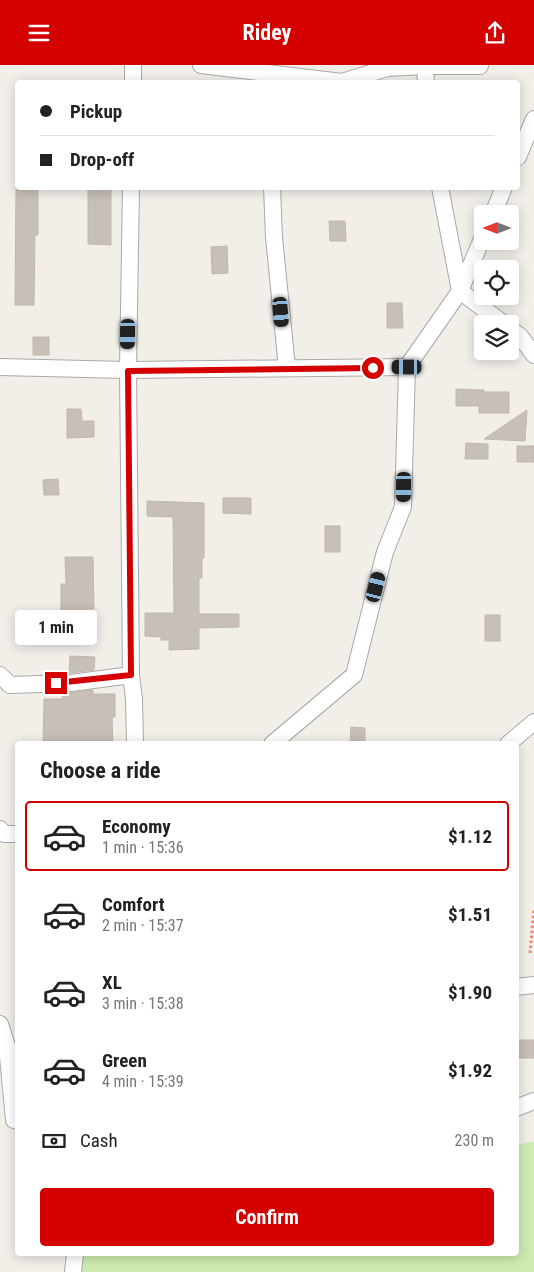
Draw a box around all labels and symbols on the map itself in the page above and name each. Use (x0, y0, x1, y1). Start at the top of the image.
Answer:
north arrow (474, 205, 519, 250)
car (272, 296, 289, 328)
car (120, 319, 135, 349)
route start (362, 357, 384, 379)
car (392, 360, 422, 375)
car (396, 472, 411, 502)
car (365, 571, 386, 603)
callout: 1 min (15, 611, 97, 645)
route end (45, 672, 67, 694)

